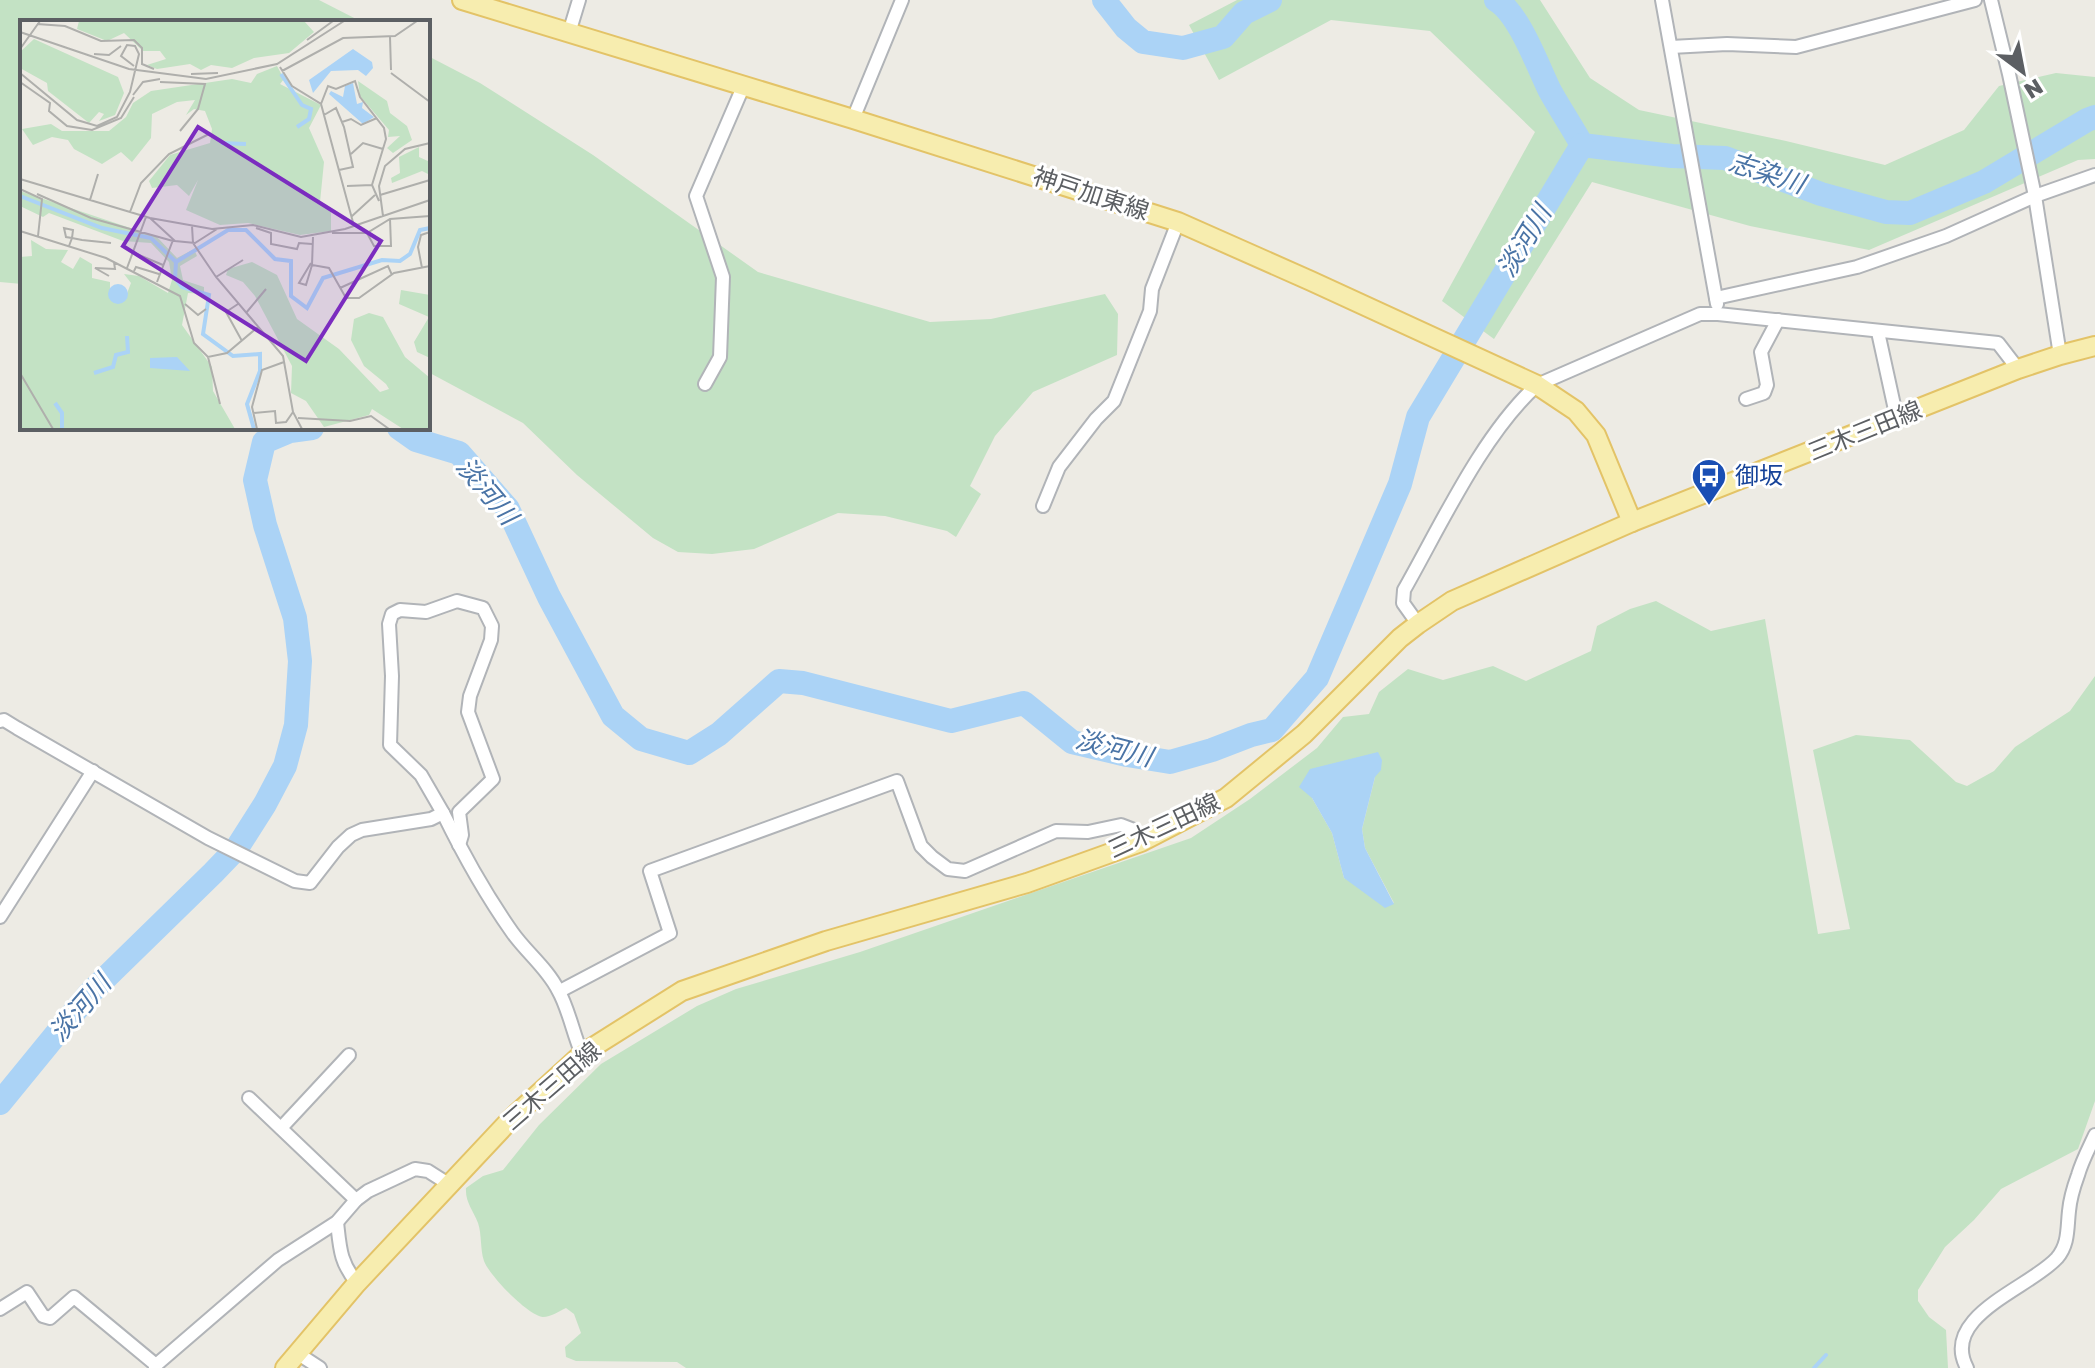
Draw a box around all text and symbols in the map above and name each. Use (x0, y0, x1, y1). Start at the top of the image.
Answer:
inset map (20, 20, 430, 430)
north arrow (1983, 32, 2063, 112)
text: N (2020, 74, 2048, 105)
water label: 志染川 (1725, 146, 1812, 200)
street label: 神戸加東線 (1030, 160, 1153, 225)
water label: 淡河川 (1490, 197, 1558, 282)
street label: 三木三田線 (1803, 394, 1926, 466)
water label: 淡河川 (450, 451, 526, 533)
bus stop icon: 御坂 (1690, 457, 1728, 507)
place label: 御坂 (1735, 460, 1783, 489)
water label: 淡河川 (1073, 723, 1159, 773)
street label: 三木三田線 (1103, 786, 1224, 863)
water label: 淡河川 (42, 966, 119, 1047)
street label: 三木三田線 (496, 1035, 606, 1135)

